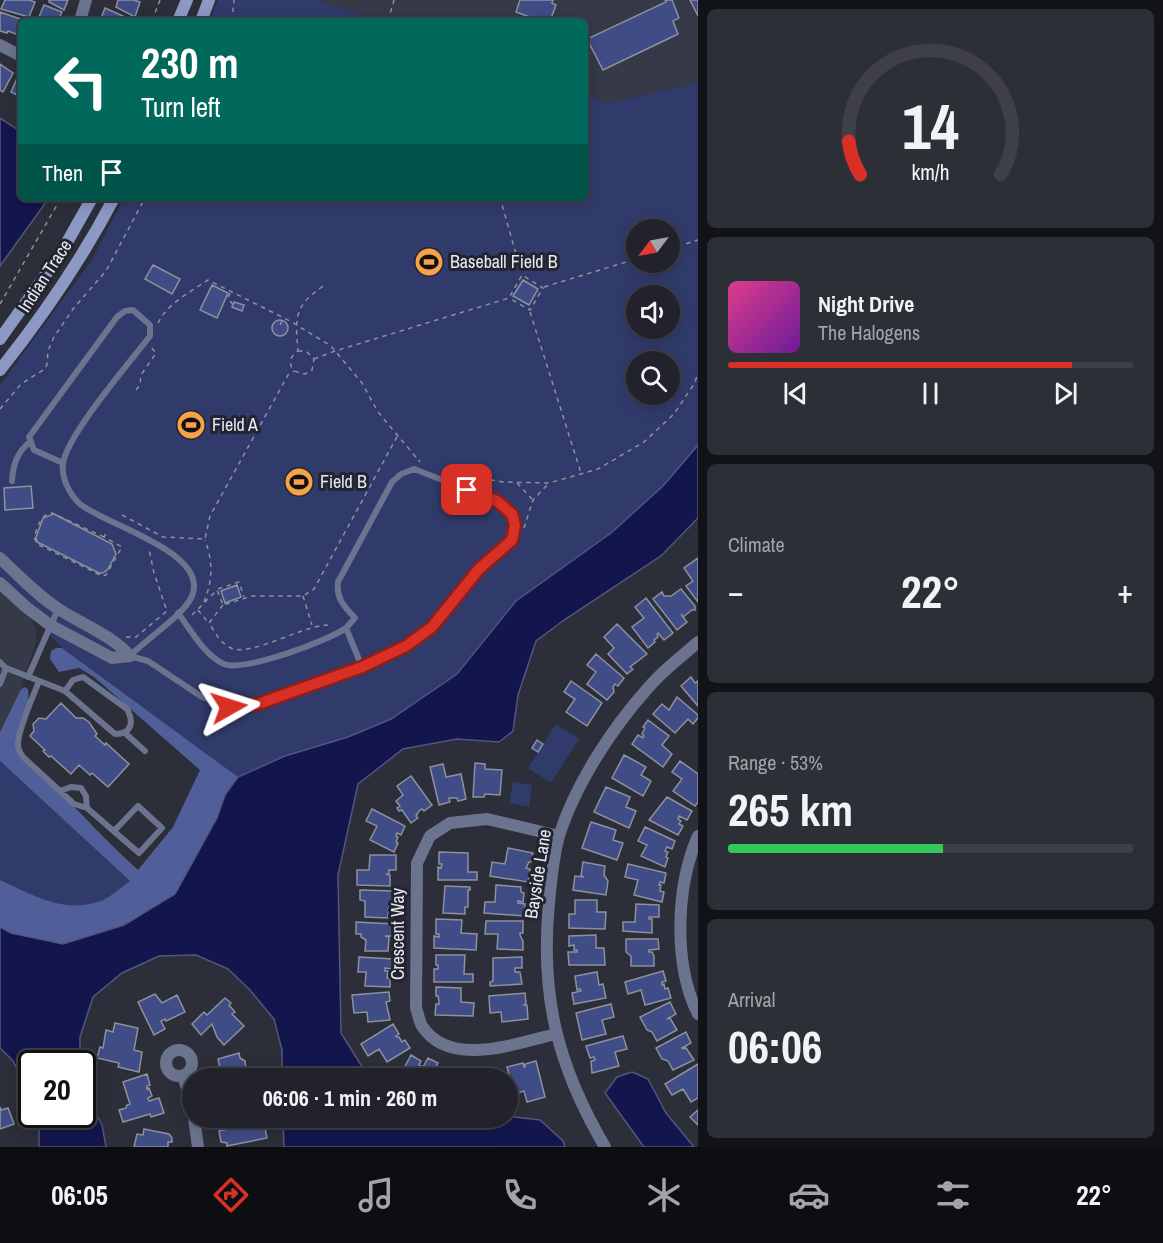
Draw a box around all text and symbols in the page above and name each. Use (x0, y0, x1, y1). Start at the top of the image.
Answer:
text: 230 m (141, 35, 239, 91)
icon: left (42, 42, 120, 120)
text: 14 (902, 84, 959, 168)
text: Turn left (141, 89, 220, 125)
icon: arrive (95, 156, 128, 189)
text: Then (42, 158, 83, 188)
text: km/h (911, 159, 950, 188)
north arrow (626, 219, 680, 273)
map controls (626, 219, 680, 405)
street label: Indian Trace (12, 234, 77, 317)
sports icon: Baseball Field B (413, 246, 445, 278)
place label: Baseball Field B (450, 249, 558, 274)
button: sound (626, 285, 680, 339)
text: Night Drive (818, 289, 914, 319)
text: The Halogens (818, 319, 920, 346)
button: search (626, 351, 680, 405)
icon: previous (779, 377, 812, 410)
icon: pause (914, 377, 947, 410)
icon: next (1049, 377, 1082, 410)
sports icon: Field A (175, 409, 207, 441)
place label: Field A (212, 412, 258, 437)
pin (441, 464, 492, 515)
sports icon: Field B (283, 466, 315, 498)
place label: Field B (320, 469, 367, 494)
icon: arrive (450, 473, 483, 506)
text: Climate (728, 531, 785, 558)
text: 22° (901, 561, 960, 622)
text: − (728, 569, 744, 613)
text: + (1117, 569, 1133, 613)
position arrow (197, 675, 261, 739)
text: Range · 53% (728, 749, 823, 776)
text: 265 km (728, 779, 853, 840)
street label: Bayside Lane (518, 827, 557, 920)
street label: Crescent Way (385, 887, 410, 980)
text: Arrival (728, 986, 775, 1013)
text: 06:06 (728, 1016, 822, 1077)
speed limit sign: 20 (18, 1050, 96, 1128)
text: 06:06 · 1 min · 260 m (263, 1083, 437, 1113)
icon: directions (210, 1174, 252, 1216)
icon: music (355, 1174, 397, 1216)
icon: phone (499, 1174, 541, 1216)
icon: climate (643, 1174, 685, 1216)
icon: car (788, 1174, 830, 1216)
icon: filters (932, 1174, 974, 1216)
text: 06:05 (51, 1177, 108, 1213)
text: 22° (1076, 1177, 1112, 1213)

